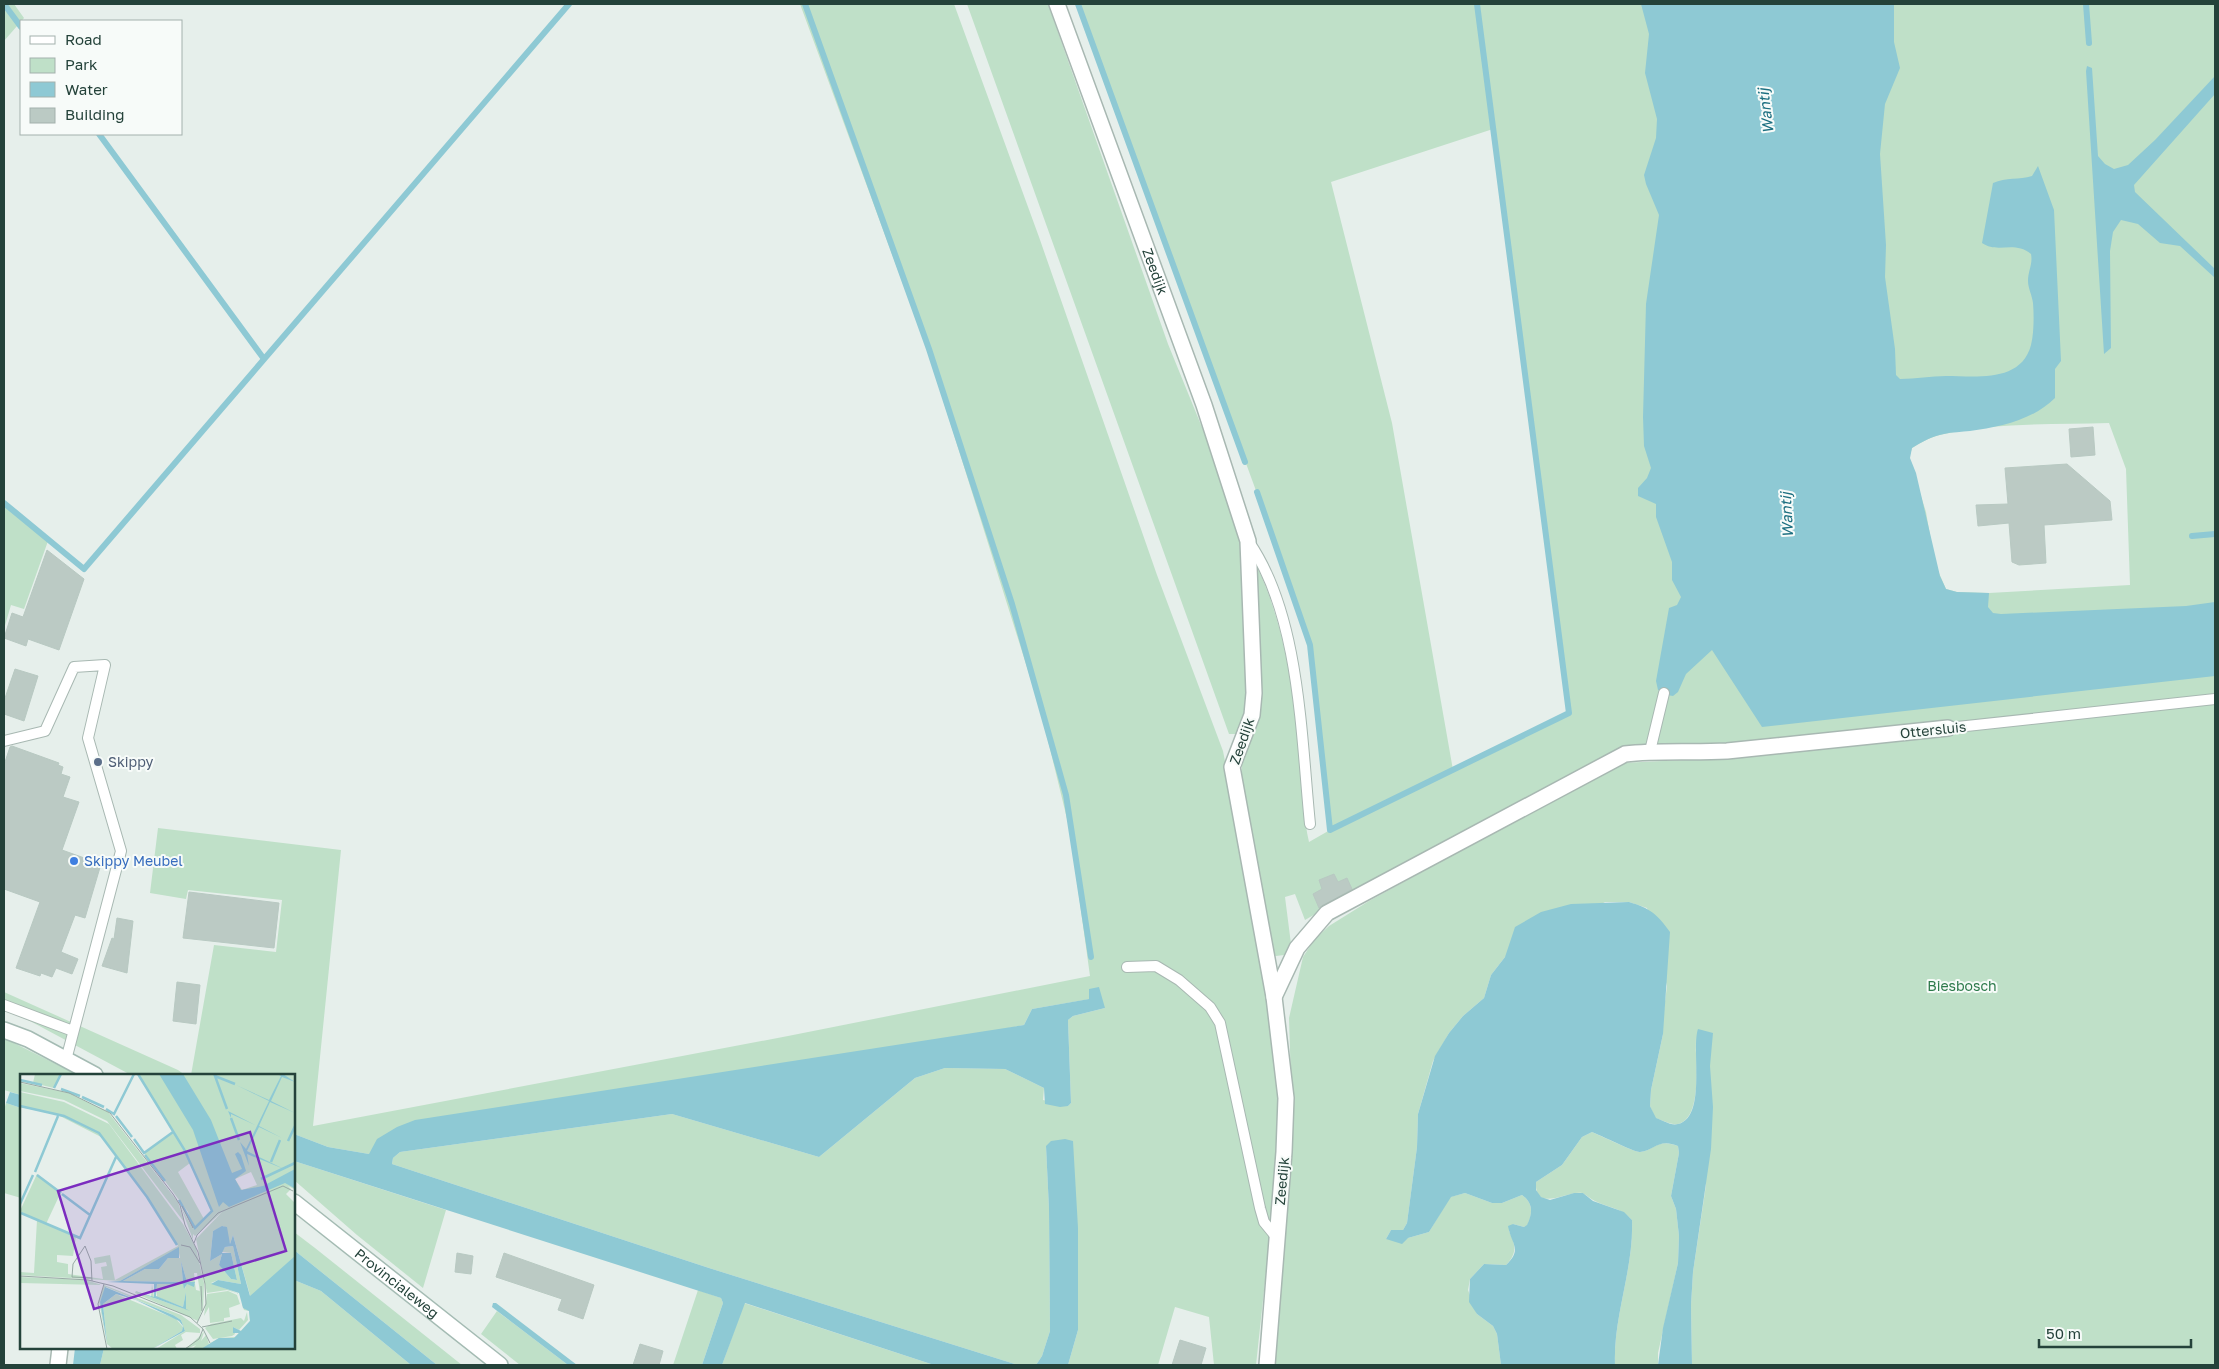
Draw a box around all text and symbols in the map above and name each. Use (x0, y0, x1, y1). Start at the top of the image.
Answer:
legend (20, 20, 182, 135)
text: Road (65, 30, 102, 48)
text: Park (65, 55, 98, 73)
text: Water (65, 80, 108, 98)
water label: Wantij (1753, 85, 1778, 135)
text: Building (65, 105, 125, 123)
street label: Zeedijk (1139, 246, 1172, 297)
water label: Wantij (1776, 490, 1797, 538)
street label: Zeedijk (1226, 715, 1257, 766)
street label: Ottersluis (1899, 718, 1967, 741)
place label: Skippy (108, 753, 154, 770)
marker: Skippy (92, 756, 104, 768)
place label: Skippy Meubel (84, 852, 183, 869)
marker: Skippy Meubel (68, 855, 80, 867)
park label: Biesbosch (1927, 977, 1997, 994)
inset map (20, 1074, 295, 1349)
street label: Zeedijk (1271, 1156, 1292, 1206)
street label: Provincialeweg (352, 1244, 442, 1321)
scale bar (2039, 1316, 2192, 1348)
text: 50 m (2046, 1324, 2081, 1342)

